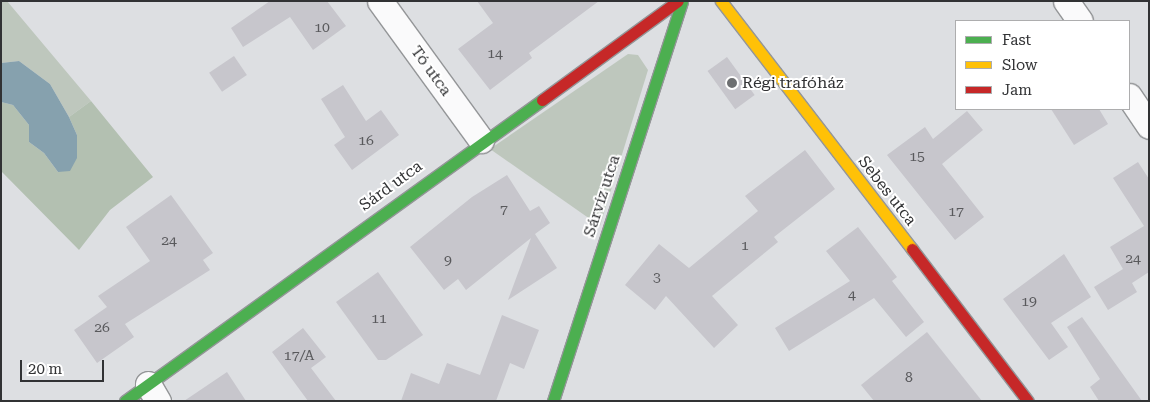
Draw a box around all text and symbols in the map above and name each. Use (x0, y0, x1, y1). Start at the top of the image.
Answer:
house number: 10 (314, 19, 330, 35)
legend (955, 20, 1130, 110)
text: Fast (1002, 31, 1031, 49)
street label: Tó utca (406, 42, 456, 100)
house number: 14 (487, 45, 503, 61)
text: Slow (1002, 56, 1037, 74)
place label: Régi trafóház (742, 73, 843, 93)
marker: Régi trafóház (726, 77, 738, 89)
text: Jam (1002, 81, 1032, 99)
house number: 16 (358, 132, 374, 148)
house number: 15 (909, 148, 925, 164)
street label: Sebes utca (854, 152, 920, 230)
street label: Sárvíz utca (580, 153, 624, 239)
street label: Sárd utca (356, 157, 426, 215)
house number: 7 (500, 201, 508, 217)
house number: 17 (948, 203, 964, 219)
house number: 24 (161, 232, 177, 248)
house number: 1 (741, 237, 749, 253)
house number: 24 (1125, 250, 1141, 266)
house number: 9 (444, 252, 452, 268)
house number: 3 (653, 269, 661, 285)
house number: 4 (848, 286, 856, 302)
house number: 19 (1021, 293, 1037, 309)
house number: 11 (371, 310, 387, 326)
house number: 26 (94, 319, 110, 335)
house number: 17/A (284, 347, 314, 363)
scale bar (22, 350, 106, 382)
text: 20 m (28, 360, 62, 378)
house number: 8 (905, 369, 913, 385)

